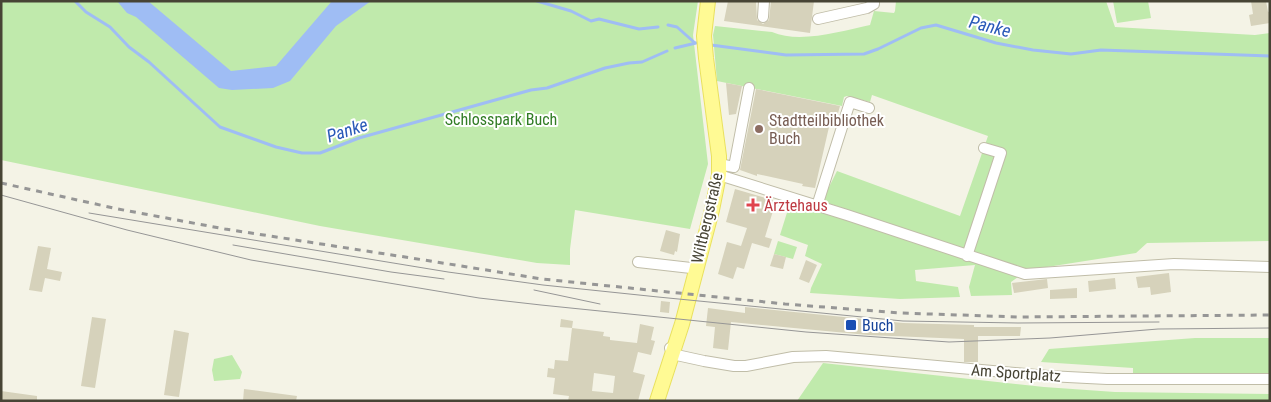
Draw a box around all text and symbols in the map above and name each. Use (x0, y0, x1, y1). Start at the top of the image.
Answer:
water label: Panke (967, 11, 1013, 41)
park label: Schlosspark Buch (445, 110, 557, 129)
place label: Stadtteilbibliothek Buch (769, 111, 885, 148)
water label: Panke (324, 113, 370, 147)
marker: Stadtteilbibliothek Buch (753, 123, 765, 135)
street label: Wiltbergstraße (687, 171, 727, 265)
place label: Ärztehaus (764, 196, 828, 215)
marker: Ärztehaus (746, 198, 760, 212)
place label: Buch (862, 316, 894, 335)
marker: Buch (844, 318, 858, 332)
street label: Am Sportplatz (970, 360, 1062, 386)

